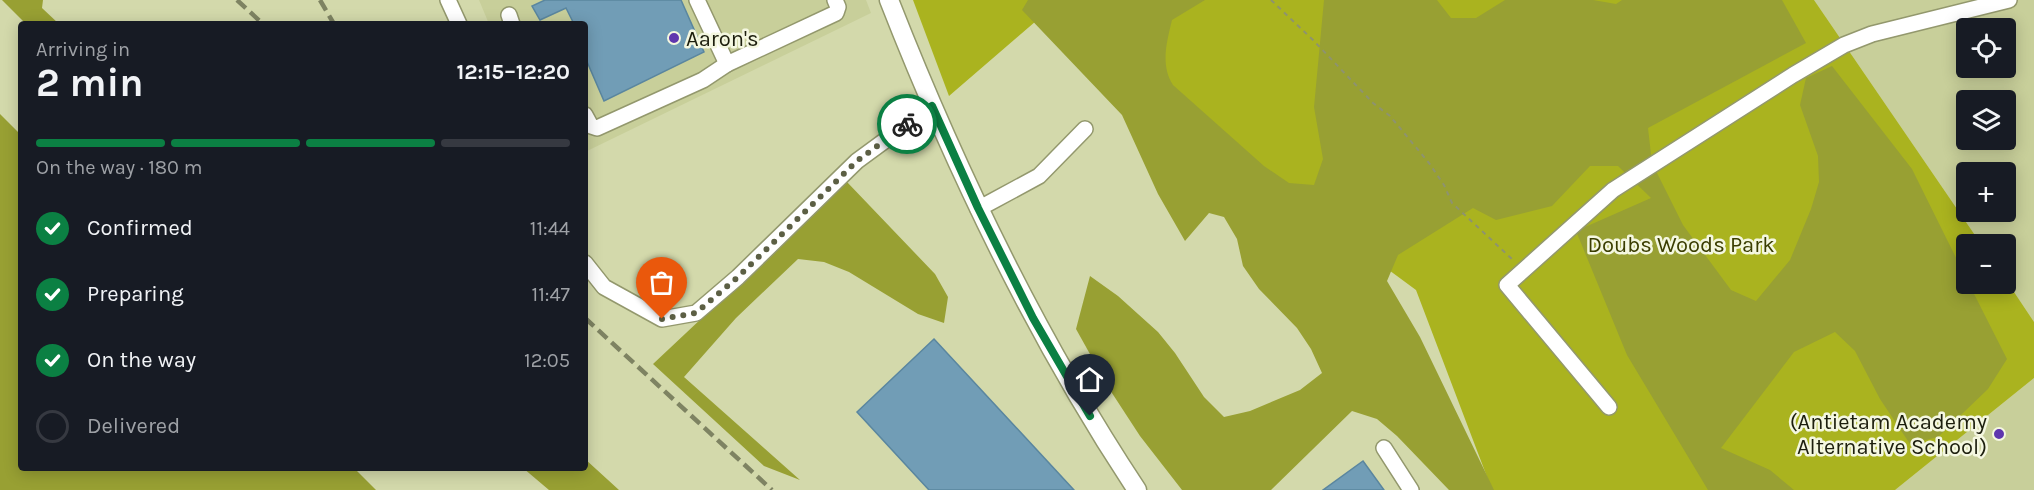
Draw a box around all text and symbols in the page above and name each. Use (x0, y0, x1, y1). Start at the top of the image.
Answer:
map controls (1956, 18, 2016, 294)
button: locate (1956, 18, 2016, 78)
place label: Aaron's (686, 26, 759, 52)
marker: Aaron's (667, 31, 681, 45)
text: Arriving in (36, 38, 130, 61)
text: 12:15–12:20 (456, 59, 570, 85)
text: 2 min (36, 60, 144, 106)
button: layers (1956, 90, 2016, 150)
courier (877, 94, 937, 154)
icon: bike (891, 108, 924, 141)
text: On the way · 180 m (36, 156, 202, 179)
button: + (1956, 162, 2016, 222)
icon: check (36, 212, 69, 245)
text: Confirmed (87, 215, 193, 241)
text: 11:44 (530, 217, 570, 240)
park label: Doubs Woods Park (1587, 232, 1775, 258)
button: − (1956, 234, 2016, 294)
pin (636, 257, 687, 319)
icon: bag (645, 266, 678, 299)
icon: check (36, 278, 69, 311)
text: Preparing (87, 281, 184, 307)
text: 11:47 (532, 283, 570, 306)
icon: check (36, 344, 69, 377)
text: On the way (87, 347, 196, 373)
text: 12:05 (524, 349, 570, 372)
pin (1064, 354, 1115, 416)
icon: home (1073, 363, 1106, 396)
place label: (Antietam Academy Alternative School) (1790, 409, 1987, 460)
text: Delivered (87, 413, 180, 439)
marker: (Antietam Academy Alternative School) (1992, 427, 2006, 441)

